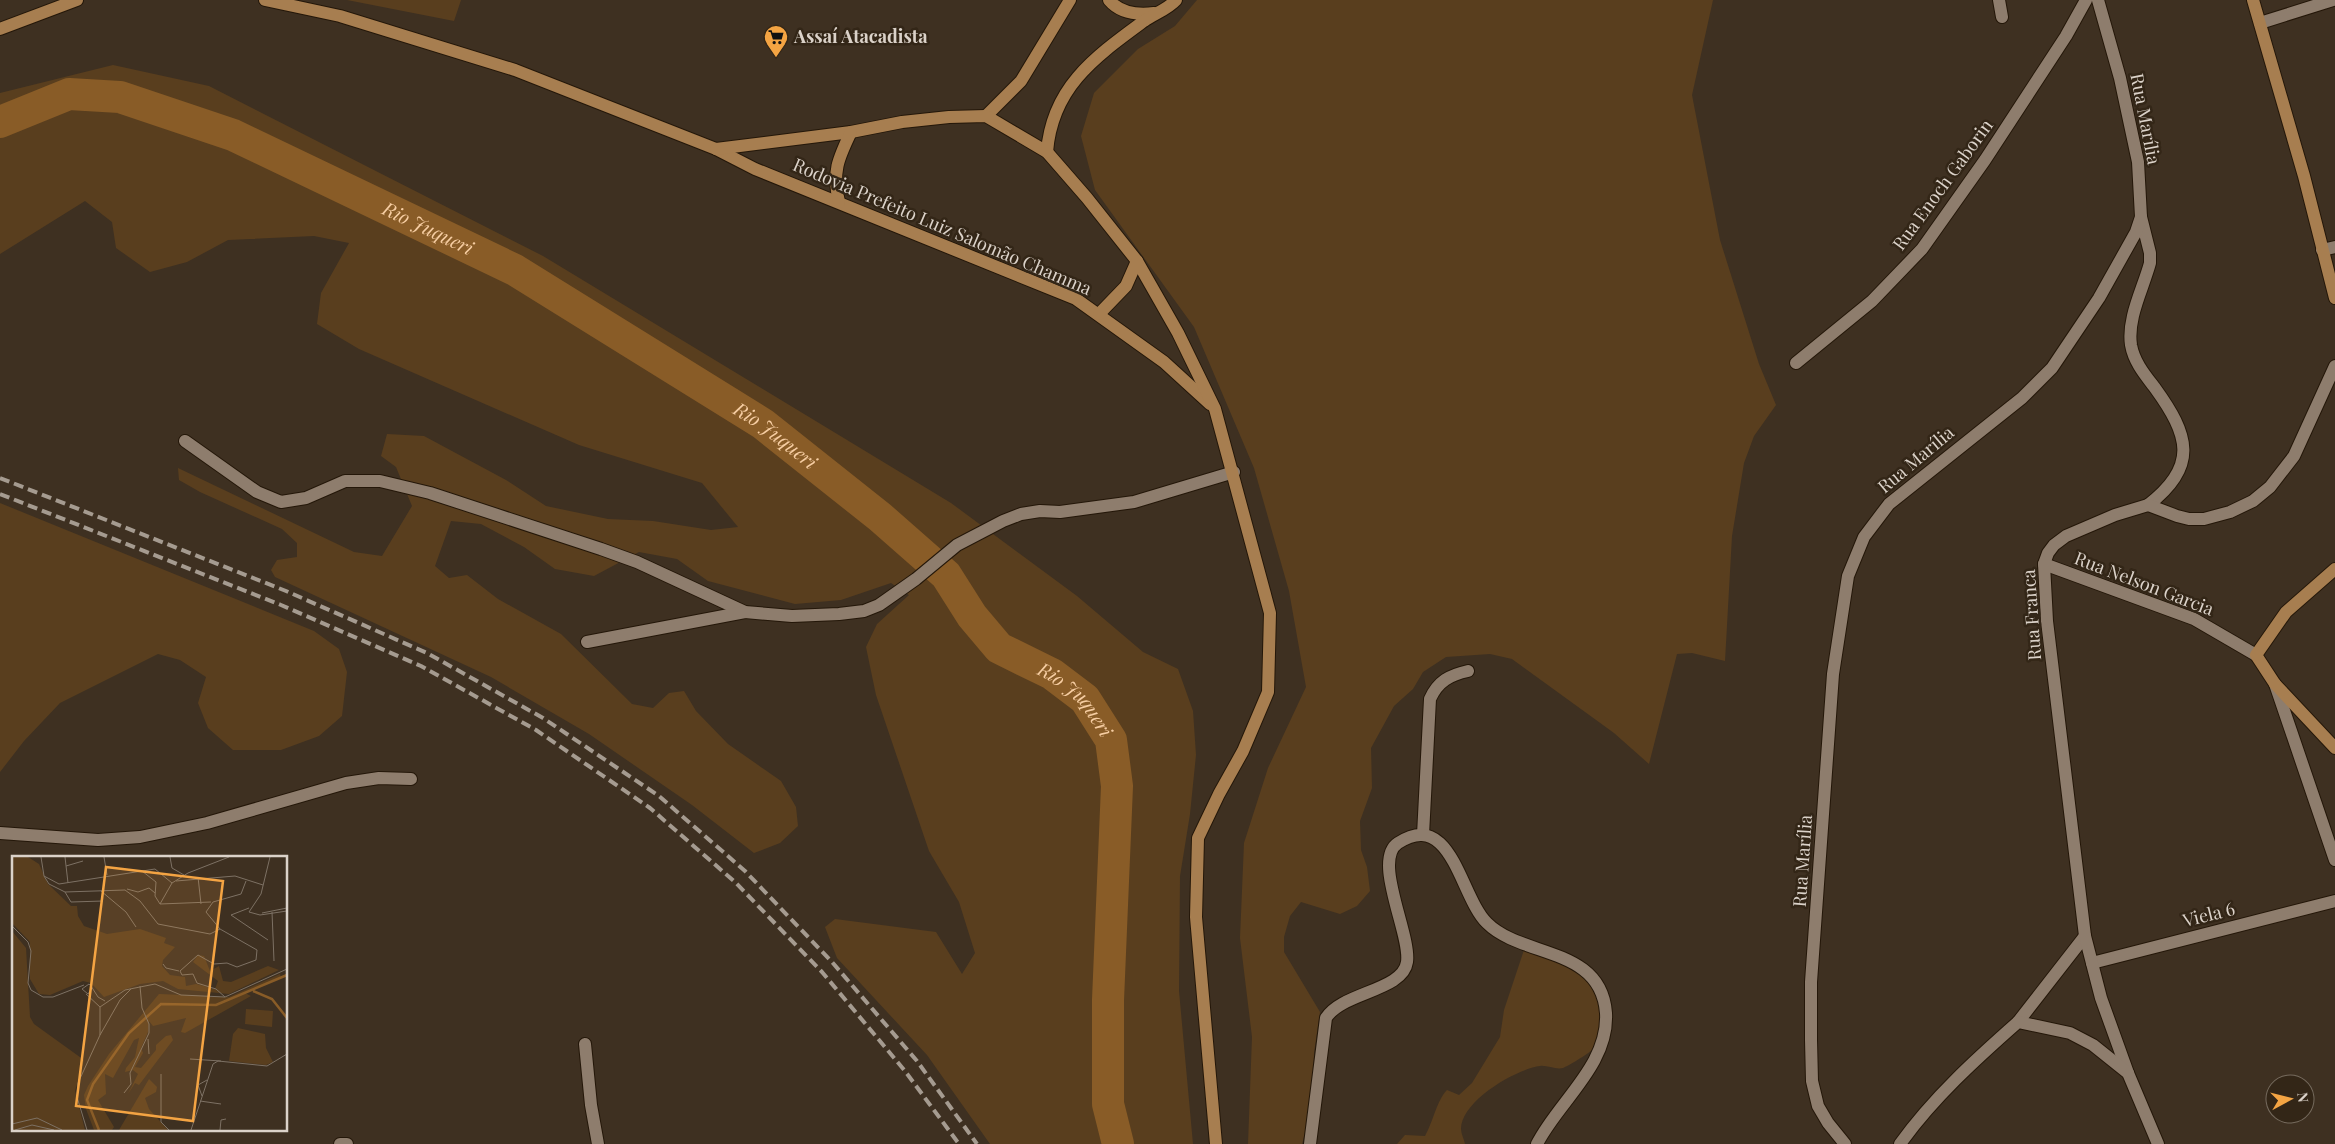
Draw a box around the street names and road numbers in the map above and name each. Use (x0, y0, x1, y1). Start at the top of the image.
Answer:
street label: Rua Marília (2125, 71, 2167, 167)
street label: Rua Enoch Gaborin (1887, 114, 1998, 255)
street label: Rodovia Prefeito Luiz Salomão Chamma (789, 152, 1095, 300)
street label: Rua Marília (1872, 420, 1959, 498)
street label: Rua Nelson Garcia (2071, 545, 2217, 621)
street label: Rua Franca (2016, 569, 2046, 661)
street label: Rua Marília (1787, 814, 1817, 908)
street label: Viela 6 (2179, 896, 2237, 932)

